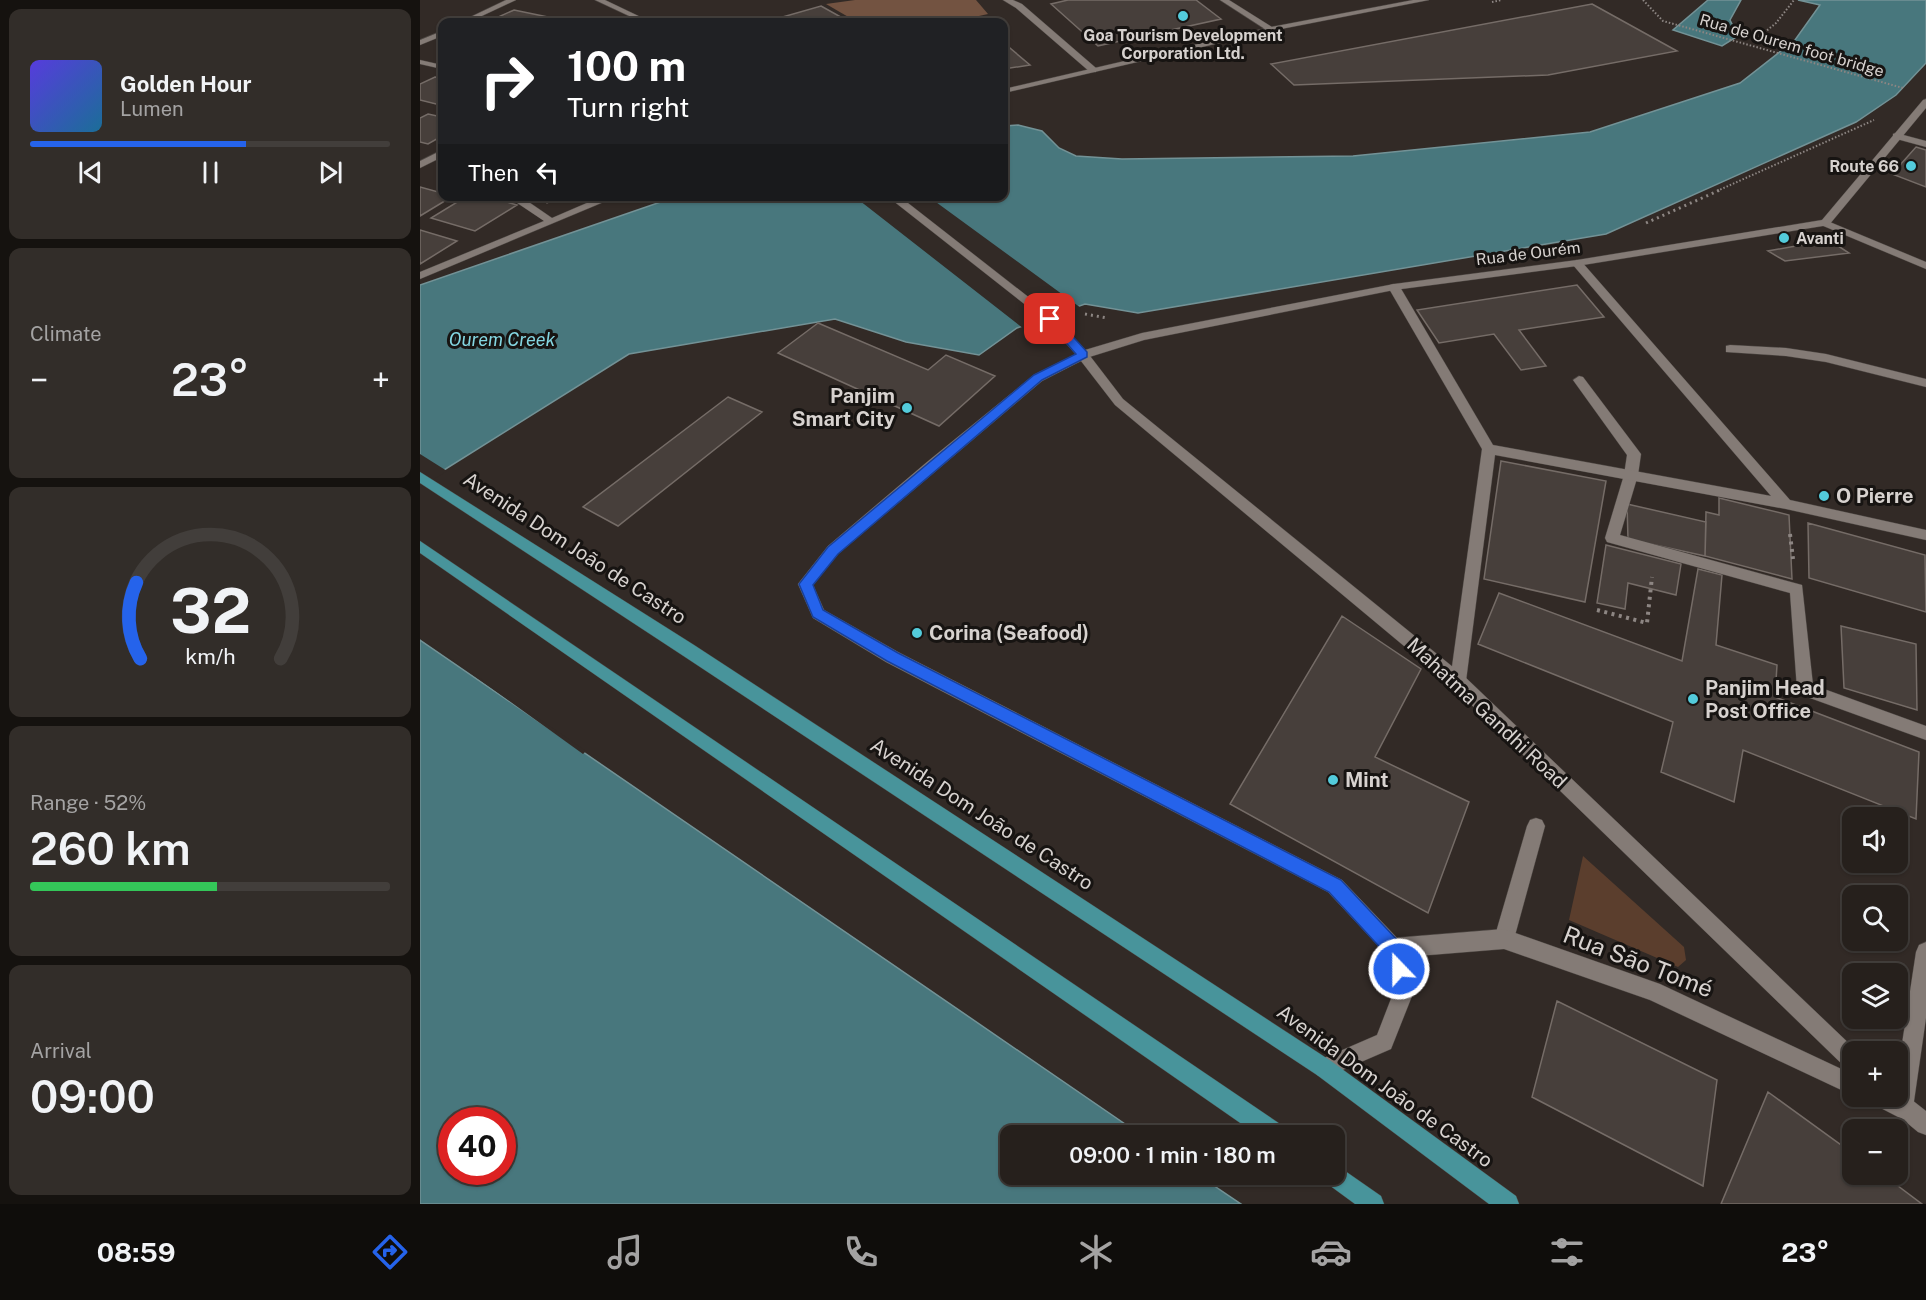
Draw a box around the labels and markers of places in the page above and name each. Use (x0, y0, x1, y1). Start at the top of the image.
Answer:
marker: Goa Tourism Development Corporation Ltd. (1176, 9, 1190, 23)
place label: Goa Tourism Development Corporation Ltd. (1083, 26, 1283, 63)
place label: Route 66 (1829, 157, 1899, 176)
marker: Route 66 (1904, 159, 1918, 173)
place label: Avanti (1796, 229, 1844, 248)
marker: Avanti (1777, 231, 1791, 245)
pin (1024, 293, 1075, 344)
place label: Panjim Smart City (792, 384, 895, 431)
marker: Panjim Smart City (900, 401, 914, 415)
place label: O Pierre (1836, 484, 1914, 508)
marker: O Pierre (1817, 489, 1831, 503)
place label: Corina (Seafood) (929, 621, 1089, 645)
marker: Corina (Seafood) (910, 626, 924, 640)
place label: Panjim Head Post Office (1705, 676, 1825, 723)
marker: Panjim Head Post Office (1686, 692, 1700, 706)
place label: Mint (1345, 768, 1389, 792)
marker: Mint (1326, 773, 1340, 787)

